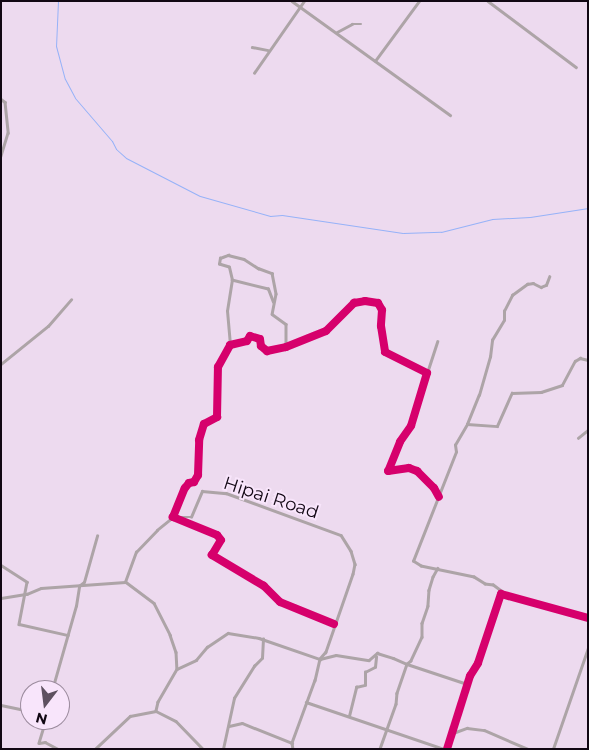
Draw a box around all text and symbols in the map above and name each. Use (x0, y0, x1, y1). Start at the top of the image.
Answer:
street label: Hipai Road (221, 472, 321, 524)
north arrow (20, 680, 70, 730)
text: N (34, 708, 49, 729)

